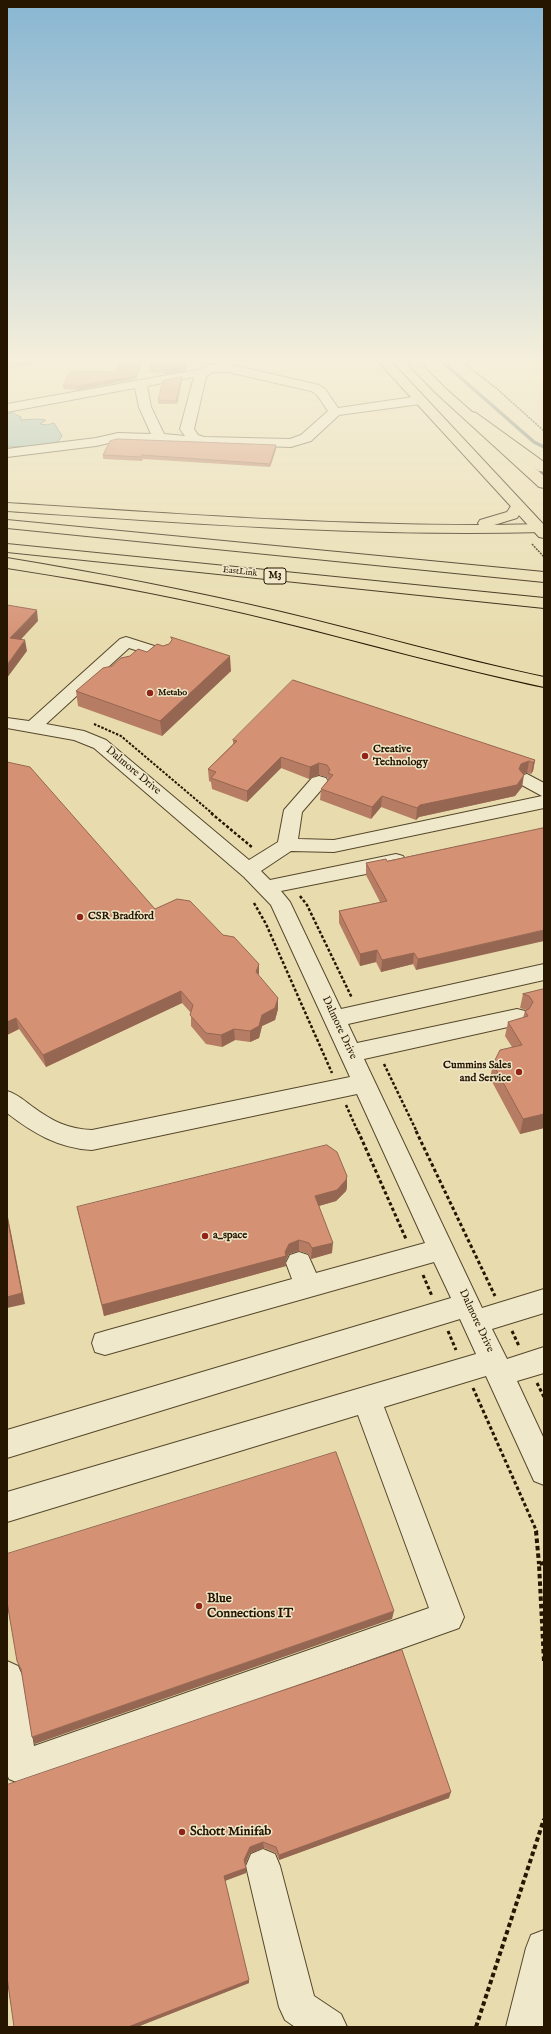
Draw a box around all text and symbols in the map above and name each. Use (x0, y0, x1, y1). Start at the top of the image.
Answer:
street label: EastLink (222, 565, 258, 579)
road number: M3 (264, 568, 286, 584)
marker: Metabo (145, 688, 155, 698)
place label: Metabo (158, 688, 187, 698)
place label: Creative Technology (373, 743, 428, 769)
street label: Dalmore Drive (103, 744, 163, 798)
marker: Creative Technology (360, 751, 370, 761)
place label: CSR Bradford (88, 910, 154, 924)
marker: CSR Bradford (75, 912, 85, 922)
street label: Dalmore Drive (319, 994, 359, 1062)
place label: Cummins Sales and Service (443, 1059, 511, 1085)
marker: Cummins Sales and Service (514, 1067, 524, 1077)
place label: a_space (213, 1229, 247, 1243)
marker: a_space (200, 1231, 210, 1241)
street label: Dalmore Drive (456, 1287, 496, 1355)
place label: Blue Connections IT (207, 1591, 293, 1622)
marker: Blue Connections IT (194, 1601, 204, 1611)
place label: Schott Minifab (190, 1824, 271, 1840)
marker: Schott Minifab (177, 1827, 187, 1837)

